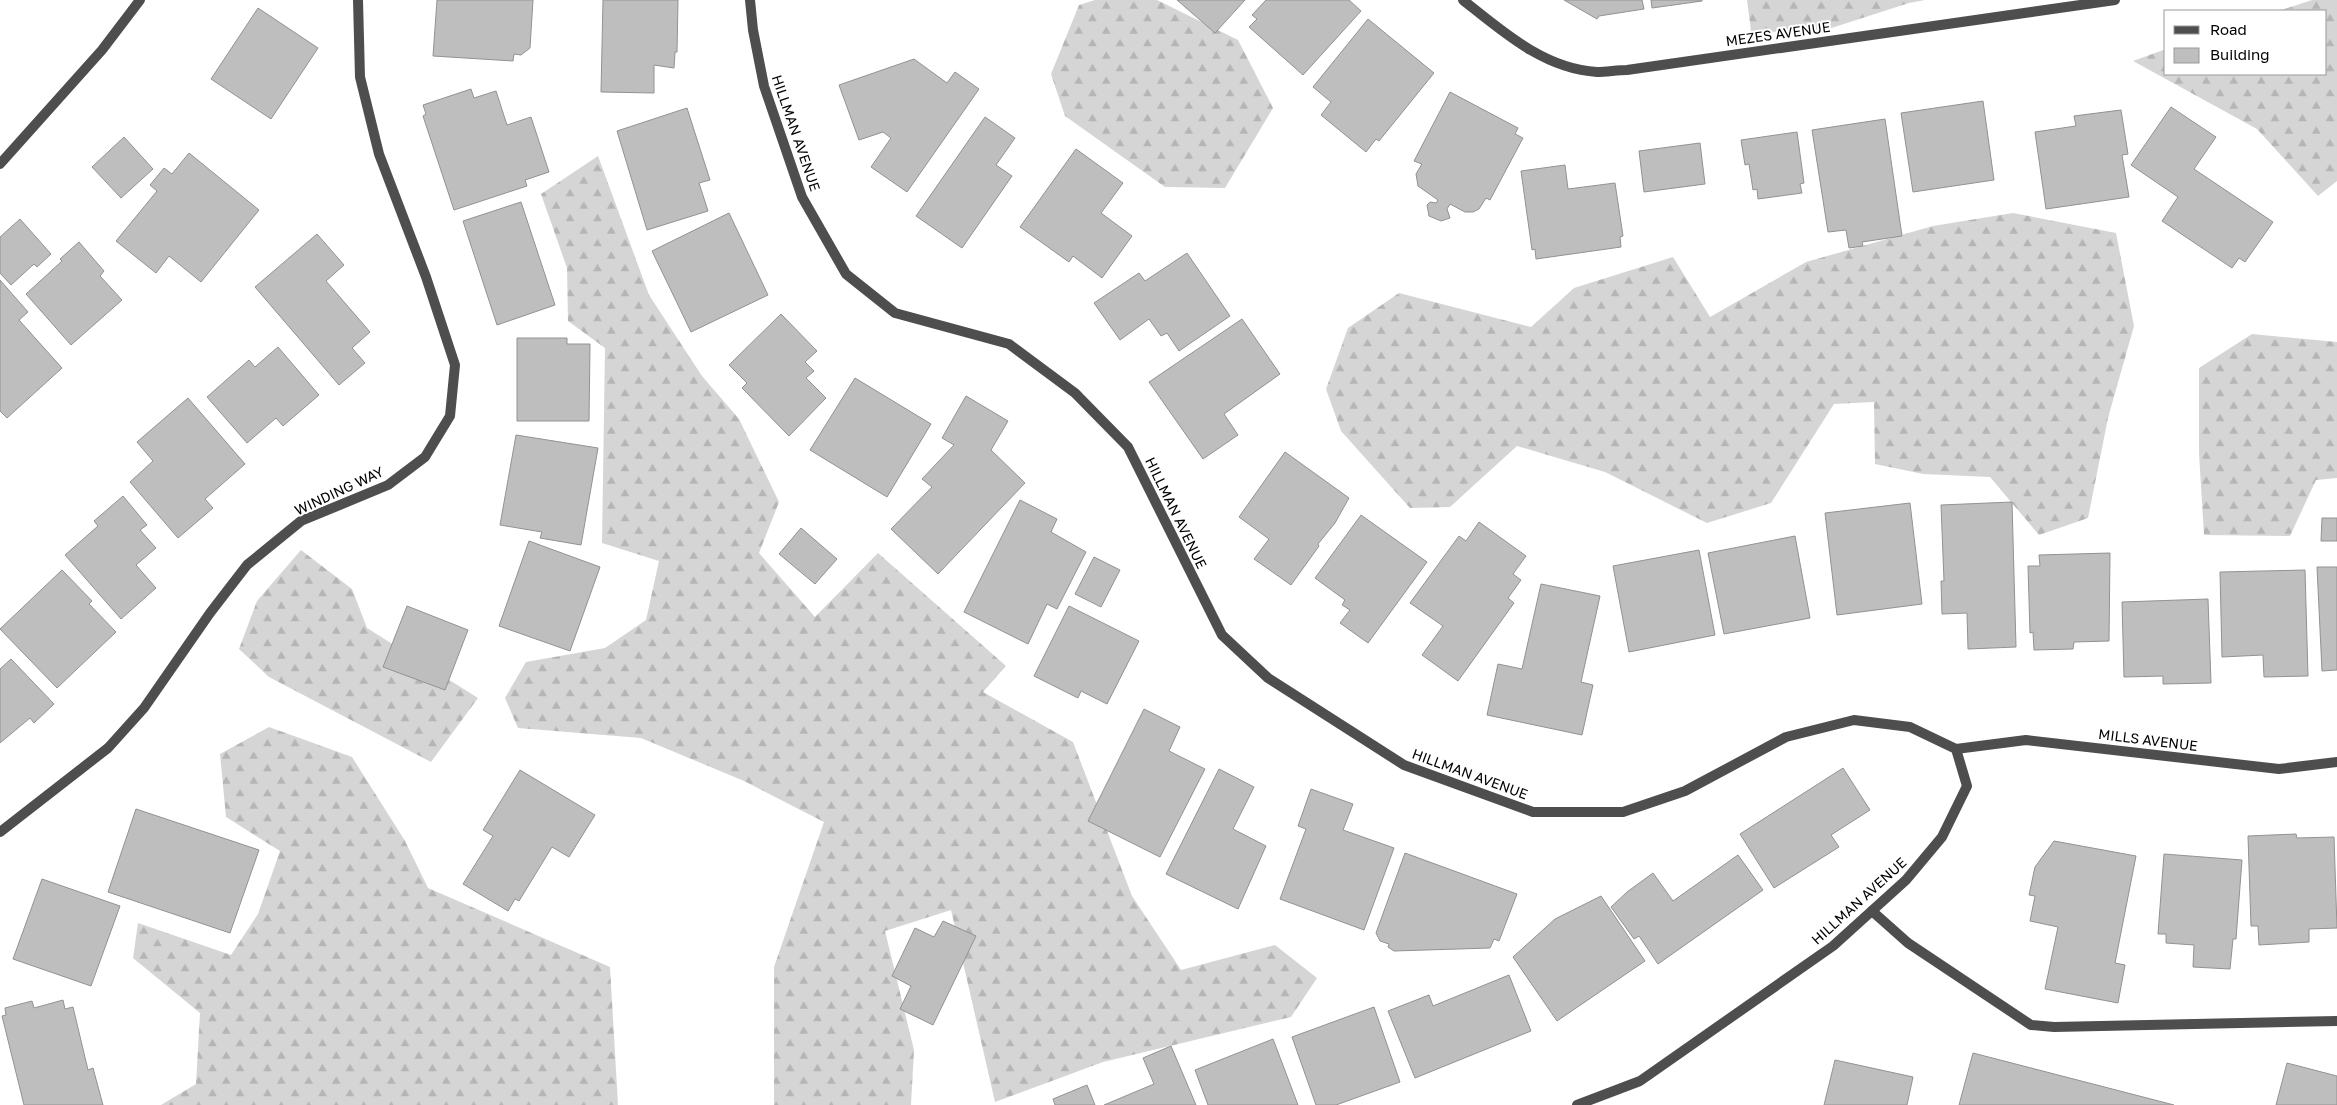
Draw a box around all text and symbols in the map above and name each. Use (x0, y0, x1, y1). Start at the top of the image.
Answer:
legend (2164, 10, 2327, 75)
street label: MEZES AVENUE (1725, 18, 1831, 49)
text: Road (2210, 20, 2247, 38)
text: Building (2210, 45, 2270, 63)
street label: HILLMAN AVENUE (769, 72, 824, 193)
street label: HILLMAN AVENUE (1142, 454, 1211, 571)
street label: WINDING WAY (292, 462, 386, 519)
street label: MILLS AVENUE (2097, 725, 2199, 754)
street label: HILLMAN AVENUE (1410, 745, 1530, 802)
street label: HILLMAN AVENUE (1808, 853, 1910, 948)

